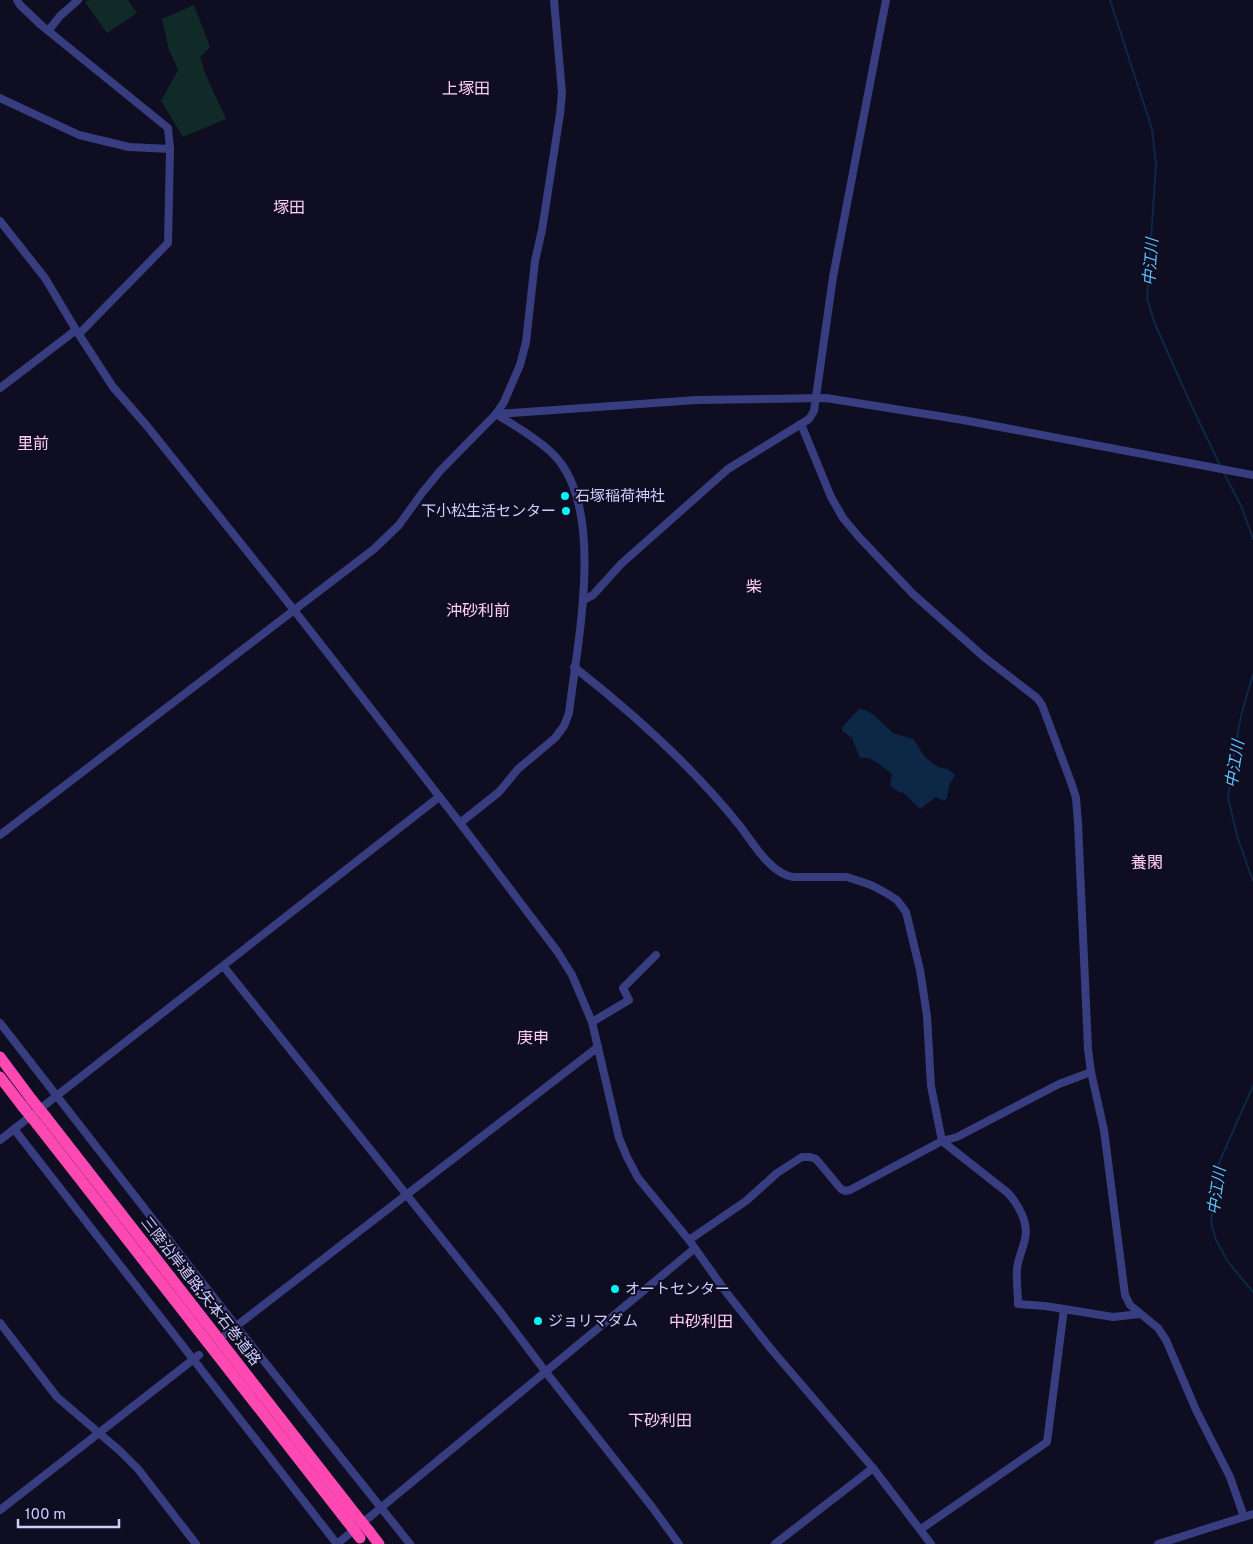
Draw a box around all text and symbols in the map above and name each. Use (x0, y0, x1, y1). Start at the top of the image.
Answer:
district label: 上塚田 (442, 80, 490, 100)
district label: 塚田 (273, 199, 305, 219)
water label: 中江川 (1140, 236, 1164, 287)
district label: 里前 (17, 435, 49, 455)
place label: 石塚稲荷神社 (575, 488, 665, 507)
marker: 石塚稲荷神社 (559, 490, 571, 502)
place label: 下小松生活センター (421, 503, 556, 522)
marker: 下小松生活センター (560, 505, 572, 517)
district label: 柴 (746, 578, 762, 598)
district label: 沖砂利前 (446, 602, 510, 622)
water label: 中江川 (1222, 737, 1250, 790)
district label: 養閑 (1131, 854, 1163, 874)
district label: 庚申 (517, 1029, 549, 1049)
water label: 中江川 (1205, 1164, 1232, 1216)
street label: 三陸沿岸道路;矢本石巻道路 (136, 1214, 264, 1370)
place label: オートセンター (625, 1281, 730, 1300)
marker: オートセンター (609, 1283, 621, 1295)
place label: ジョリマダム (548, 1313, 638, 1332)
district label: 中砂利田 (669, 1313, 733, 1333)
marker: ジョリマダム (532, 1315, 544, 1327)
district label: 下砂利田 (628, 1412, 692, 1432)
scale bar (18, 1496, 119, 1528)
text: 100 m (25, 1506, 66, 1525)

